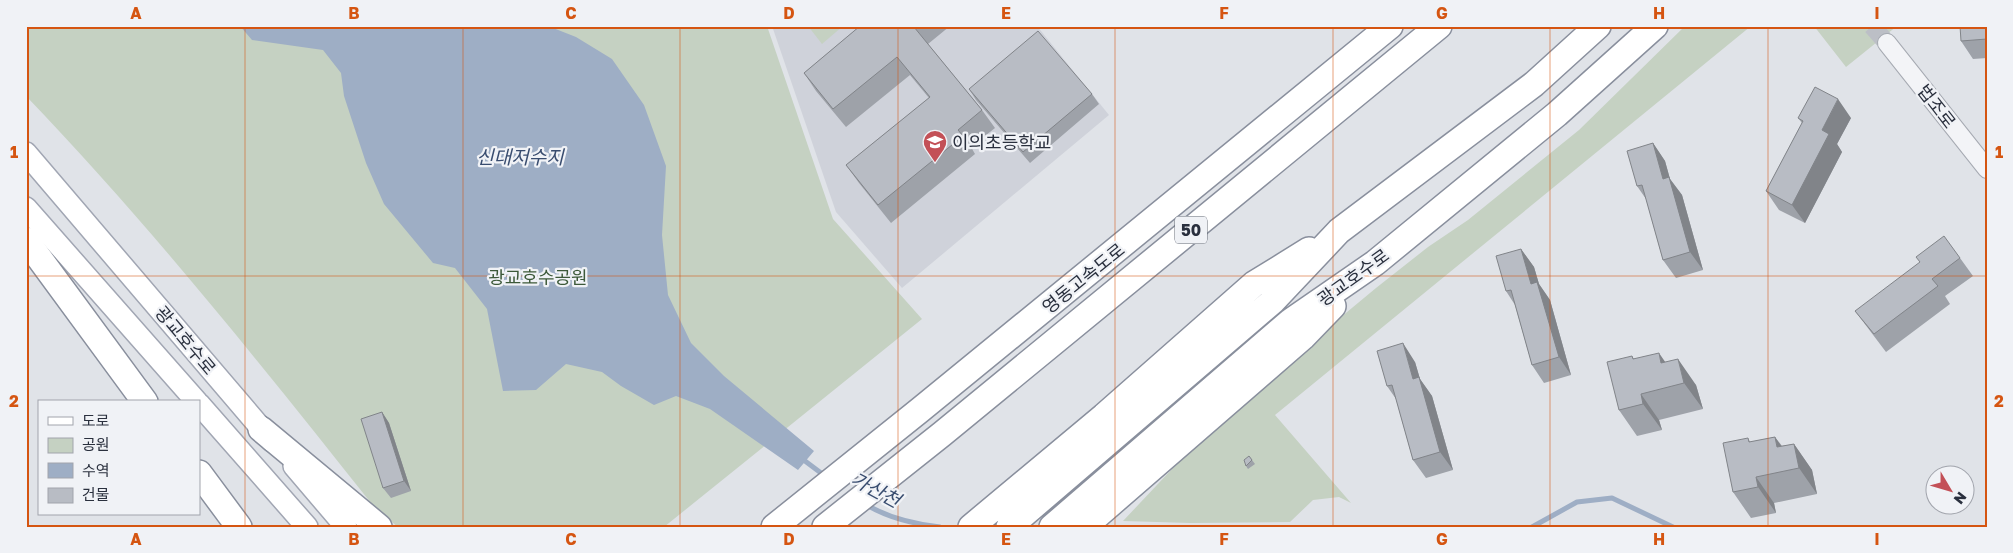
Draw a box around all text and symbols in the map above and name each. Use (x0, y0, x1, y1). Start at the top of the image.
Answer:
text: A (130, 3, 142, 23)
text: B (348, 3, 360, 23)
text: C (565, 3, 577, 23)
text: D (783, 3, 795, 23)
text: E (1001, 3, 1011, 23)
text: F (1219, 3, 1229, 23)
text: G (1436, 3, 1448, 23)
text: H (1653, 3, 1665, 23)
text: I (1874, 3, 1880, 23)
street label: 법조로 (1913, 80, 1961, 132)
school or university icon: 이의초등학교 (922, 129, 948, 163)
place label: 이의초등학교 (952, 131, 1051, 153)
text: 1 (10, 142, 18, 162)
text: 1 (1995, 142, 2003, 162)
water label: 신대저수지 (476, 145, 565, 168)
road number: 50 (1175, 216, 1207, 244)
street label: 영동고속도로 (1037, 238, 1129, 318)
street label: 광교호수로 (1313, 244, 1393, 310)
park label: 광교호수공원 (488, 266, 588, 288)
street label: 광교호수로 (151, 301, 221, 379)
text: 2 (9, 391, 19, 411)
text: 2 (1994, 391, 2004, 411)
legend (38, 400, 200, 516)
text: 도로 (82, 411, 110, 429)
text: 공원 (82, 435, 110, 453)
text: 수역 (82, 461, 110, 479)
north arrow (1926, 466, 1976, 516)
water label: 가산천 (847, 467, 906, 512)
text: 건물 (82, 485, 110, 503)
text: N (1951, 489, 1971, 508)
text: A (130, 529, 142, 549)
text: B (348, 529, 360, 549)
text: C (565, 529, 577, 549)
text: D (783, 529, 795, 549)
text: E (1001, 529, 1011, 549)
text: F (1219, 529, 1229, 549)
text: G (1436, 529, 1448, 549)
text: H (1653, 529, 1665, 549)
text: I (1874, 529, 1880, 549)

